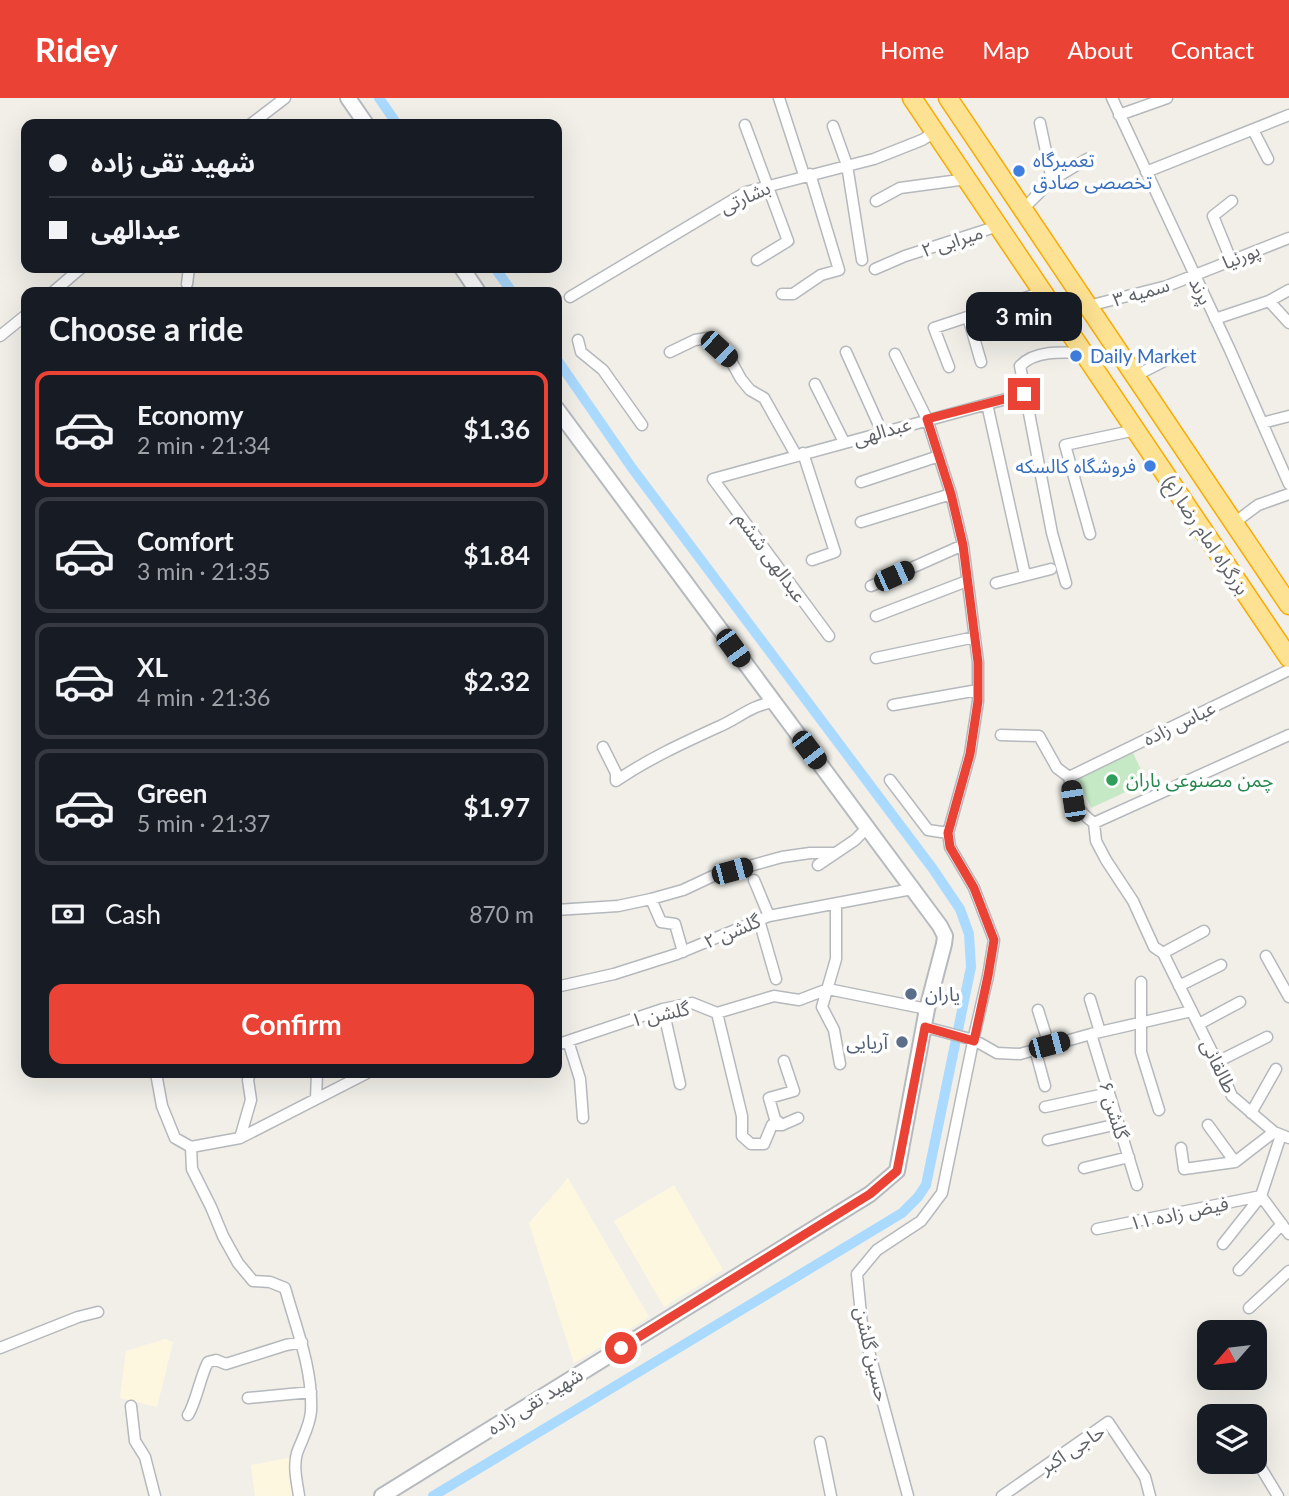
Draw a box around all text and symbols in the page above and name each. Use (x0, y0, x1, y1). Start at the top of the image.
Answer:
text: Ridey (35, 29, 118, 69)
text: Home (880, 35, 944, 64)
text: Map (982, 35, 1030, 64)
text: About (1068, 35, 1133, 64)
text: Contact (1171, 35, 1254, 64)
text: شهید تقی زاده (91, 146, 255, 178)
place label: تعمیرگاه تخصصی صادق (1033, 148, 1152, 194)
marker: تعمیرگاه تخصصی صادق (1011, 163, 1027, 179)
street label: بشارتی (716, 175, 774, 219)
text: عبدالهی (91, 213, 181, 245)
street label: میرابی ۲ (918, 220, 986, 262)
street label: پورنیا (1219, 238, 1264, 275)
street label: سمیه ۳ (1110, 272, 1172, 311)
street label: پرند (1183, 273, 1218, 309)
callout: 3 min (966, 292, 1082, 342)
text: 3 min (995, 302, 1053, 330)
text: Choose a ride (49, 309, 243, 348)
car (697, 327, 742, 371)
place label: Daily Market (1090, 344, 1197, 367)
marker: Daily Market (1068, 348, 1084, 364)
route end (1008, 378, 1040, 410)
icon: car (53, 398, 116, 461)
text: Economy (137, 399, 243, 431)
street label: عبدالهی (850, 411, 914, 451)
text: $1.36 (464, 413, 530, 445)
text: 2 min · 21:34 (137, 431, 270, 459)
place label: فروشگاه کالسکه (1016, 454, 1136, 478)
marker: فروشگاه کالسکه (1142, 458, 1158, 474)
street label: بزرگراه امام رضا (ع) (1155, 471, 1255, 601)
street label: عبدالهی ششم (728, 507, 812, 609)
icon: car (53, 524, 116, 587)
text: Comfort (137, 525, 234, 557)
text: $1.84 (464, 539, 530, 571)
text: 3 min · 21:35 (137, 557, 270, 585)
car (871, 558, 918, 594)
car (713, 625, 754, 671)
icon: car (53, 650, 116, 713)
text: XL (137, 651, 168, 683)
text: $2.32 (464, 665, 530, 697)
text: 4 min · 21:36 (137, 683, 270, 711)
street label: عباس زاده (1139, 695, 1219, 751)
car (788, 727, 831, 773)
place label: چمن مصنوعی باران (1126, 768, 1273, 793)
marker: چمن مصنوعی باران (1104, 772, 1120, 788)
icon: car (53, 776, 116, 839)
text: Green (137, 777, 207, 809)
car (1060, 779, 1087, 823)
text: $1.97 (464, 791, 530, 823)
text: 5 min · 21:37 (137, 809, 270, 837)
car (709, 855, 756, 887)
icon: cash (49, 895, 87, 933)
text: Cash (105, 898, 161, 930)
text: 870 m (469, 900, 534, 928)
street label: گلشن ۲ (700, 908, 765, 954)
place label: یاران (925, 982, 960, 1006)
button: Confirm (49, 984, 534, 1064)
marker: یاران (903, 986, 919, 1002)
street label: گلشن ۱ (629, 996, 693, 1032)
car (1026, 1029, 1073, 1061)
place label: آریایی (846, 1030, 889, 1054)
marker: آریایی (894, 1034, 910, 1050)
street label: طالقانی (1196, 1035, 1242, 1097)
street label: گلشن ۶ (1094, 1078, 1134, 1143)
street label: فیض زاده ۱۱ (1127, 1191, 1231, 1235)
street label: حسین گلشن (849, 1304, 895, 1404)
north arrow (1197, 1320, 1267, 1390)
map controls (1197, 1320, 1267, 1474)
route start (605, 1332, 637, 1364)
street label: شهید تقی زاده (483, 1362, 587, 1440)
button: layers (1197, 1404, 1267, 1474)
street label: حاجی اکبر (1034, 1419, 1109, 1480)

